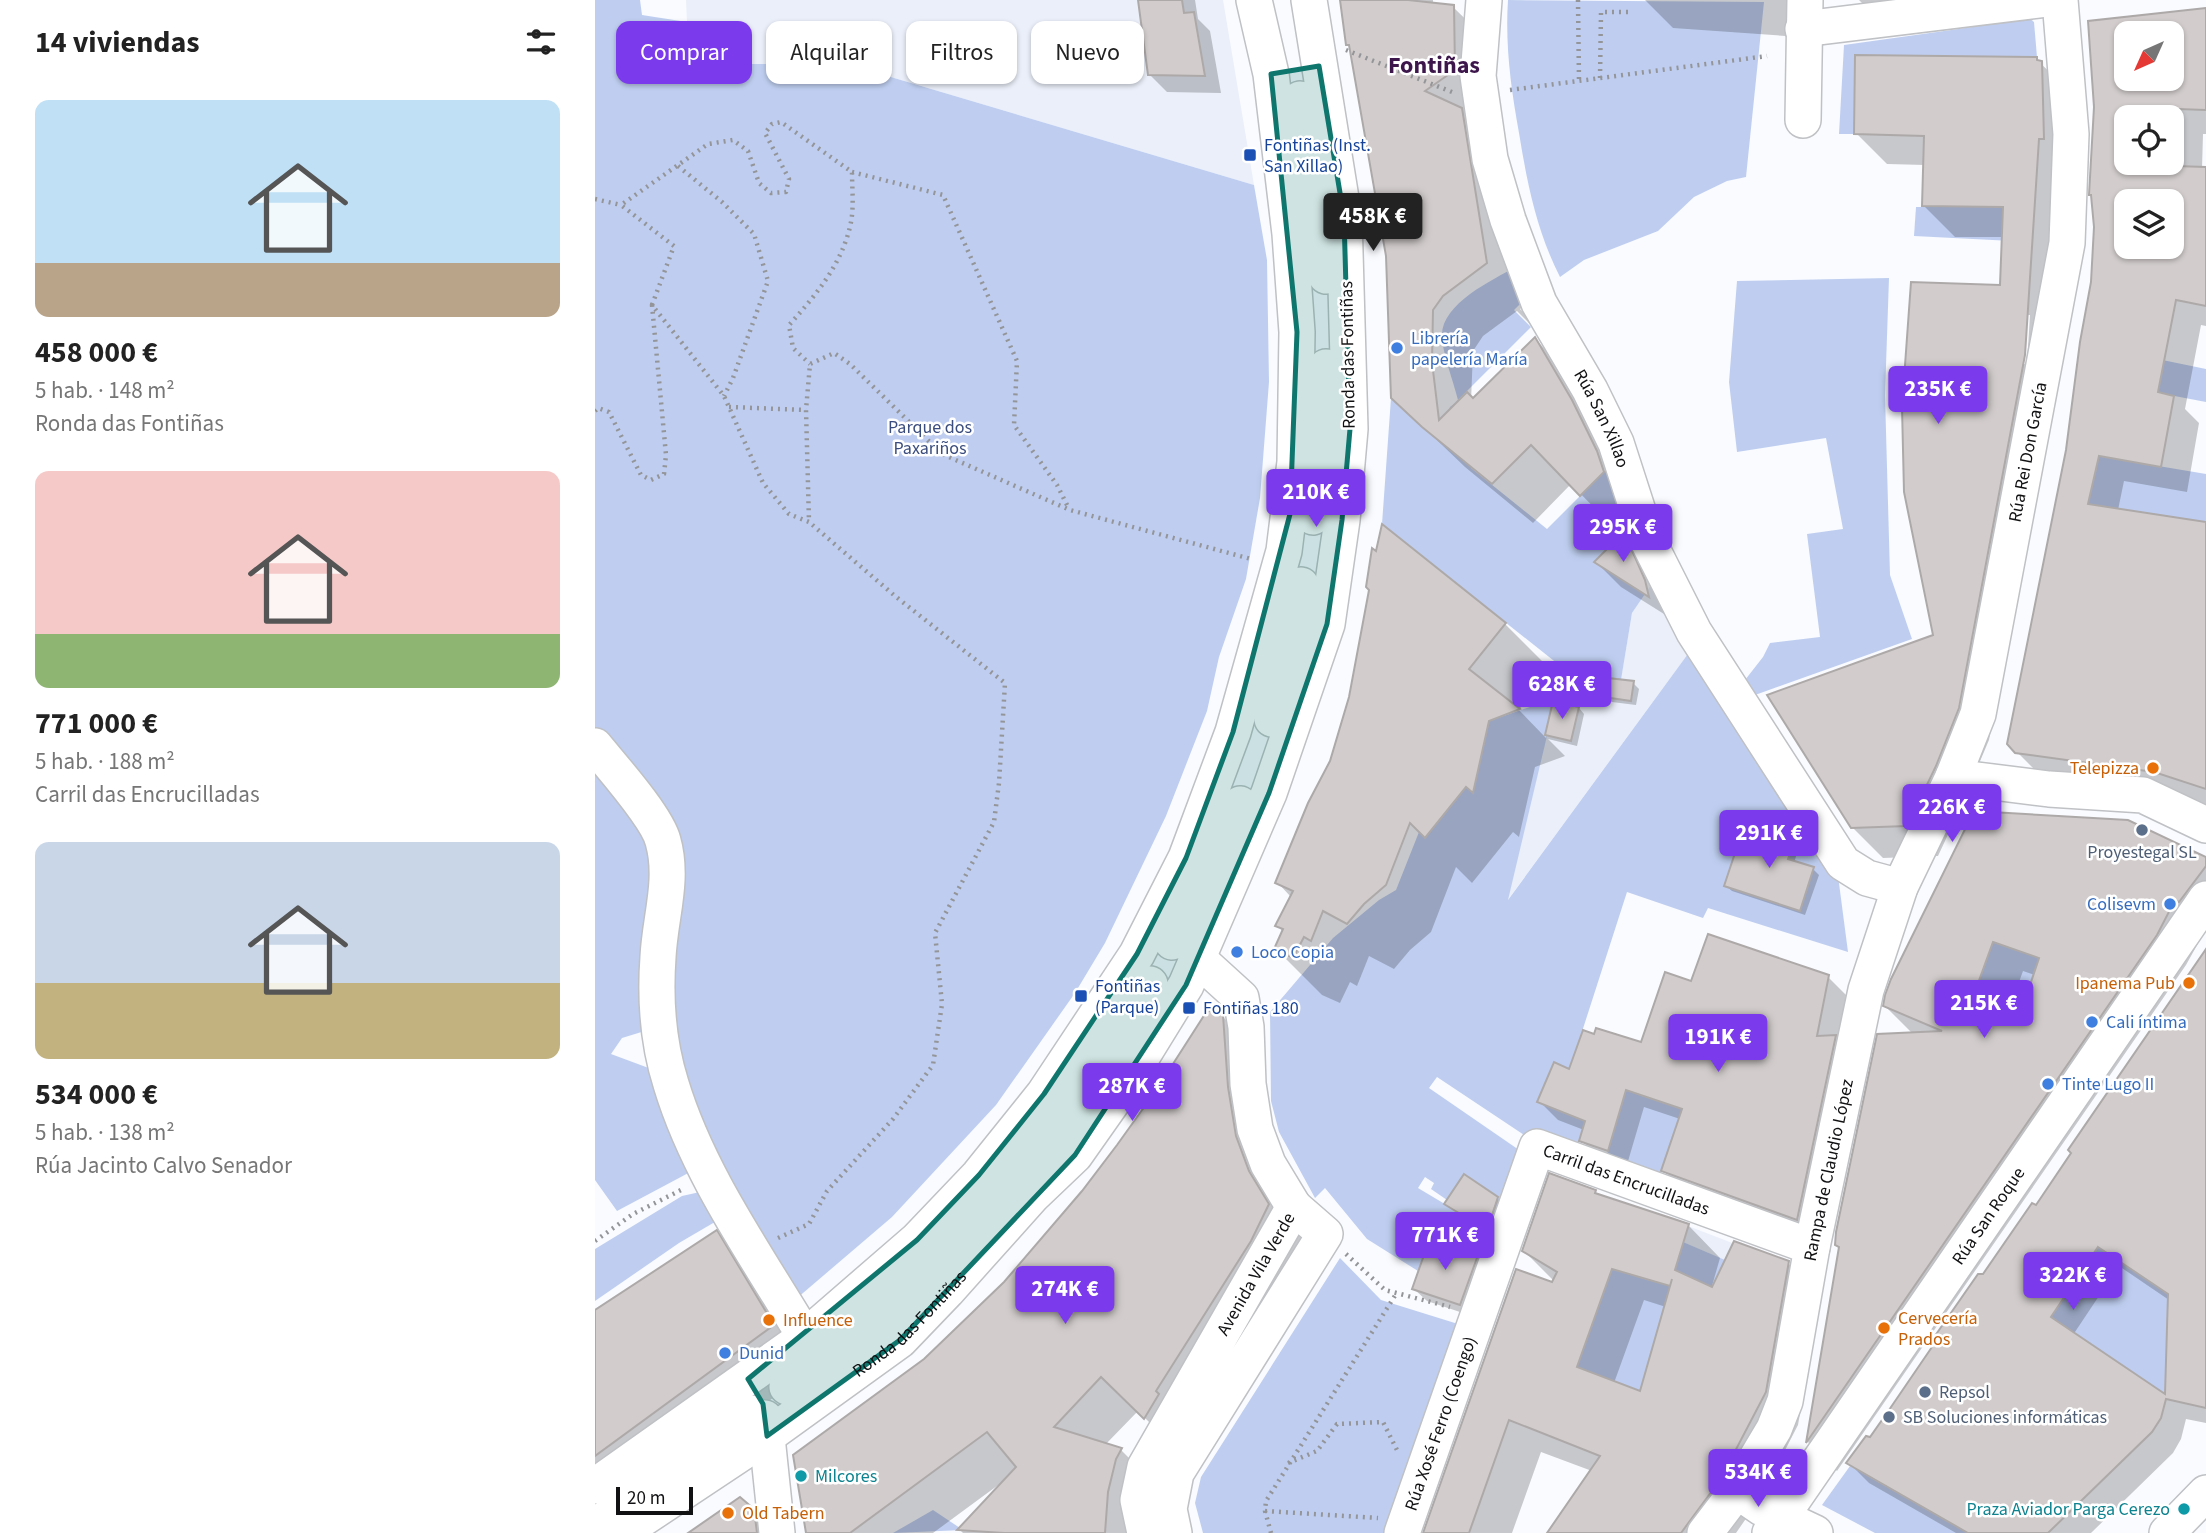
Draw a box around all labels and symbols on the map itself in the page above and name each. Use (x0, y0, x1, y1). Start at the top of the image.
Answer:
north arrow (2114, 21, 2184, 91)
district label: Fontiñas (1388, 48, 1480, 83)
place label: Fontiñas (Inst. San Xillao) (1264, 133, 1371, 179)
marker: Fontiñas (Inst. San Xillao) (1242, 147, 1258, 163)
pin: 458K € (1316, 194, 1430, 253)
street label: Ronda das Fontiñas (1334, 281, 1362, 429)
place label: Librería papelería María (1411, 326, 1528, 372)
marker: Librería papelería María (1389, 340, 1405, 356)
street label: Rúa San Xillao (1568, 364, 1636, 471)
pin: 235K € (1881, 366, 1995, 426)
street label: Rúa Rei Don García (2002, 380, 2053, 524)
park label: Parque dos Paxariños (888, 415, 972, 461)
pin: 210K € (1259, 470, 1373, 529)
pin: 295K € (1566, 504, 1680, 564)
pin: 628K € (1505, 662, 1619, 721)
place label: Telepizza (2070, 756, 2139, 781)
marker: Telepizza (2145, 760, 2161, 776)
pin: 226K € (1895, 784, 2009, 844)
pin: 291K € (1712, 810, 1826, 870)
marker: Proyestegal SL (2134, 822, 2150, 838)
place label: Proyestegal SL (2087, 840, 2197, 865)
place label: Colisevm (2087, 892, 2156, 917)
marker: Colisevm (2162, 896, 2178, 912)
place label: Loco Copia (1251, 940, 1334, 965)
marker: Loco Copia (1229, 944, 1245, 960)
place label: Ipanema Pub (2075, 971, 2175, 996)
place label: Fontiñas (Parque) (1095, 974, 1160, 1020)
marker: Ipanema Pub (2181, 975, 2197, 991)
pin: 215K € (1927, 981, 2041, 1040)
marker: Fontiñas (Parque) (1073, 988, 1089, 1004)
place label: Fontiñas 180 (1203, 996, 1299, 1021)
marker: Fontiñas 180 (1181, 1000, 1197, 1016)
place label: Cali íntima (2106, 1010, 2187, 1035)
pin: 191K € (1661, 1014, 1775, 1074)
marker: Cali íntima (2084, 1014, 2100, 1030)
pin: 287K € (1075, 1064, 1189, 1123)
place label: Tinte Lugo II (2062, 1072, 2154, 1097)
street label: Rampa de Claudio López (1797, 1076, 1860, 1263)
marker: Tinte Lugo II (2040, 1076, 2056, 1092)
street label: Carril das Encrucilladas (1539, 1138, 1713, 1221)
street label: Rúa San Roque (1946, 1162, 2031, 1270)
street label: Avenida Vila Verde (1211, 1208, 1301, 1340)
pin: 771K € (1388, 1212, 1502, 1272)
pin: 322K € (2016, 1252, 2130, 1312)
street label: Ronda das Fontiñas (847, 1265, 972, 1383)
pin: 274K € (1008, 1266, 1122, 1326)
place label: Cervecería Prados (1898, 1306, 1978, 1352)
place label: Influence (783, 1308, 853, 1333)
marker: Influence (761, 1312, 777, 1328)
marker: Cervecería Prados (1876, 1320, 1892, 1336)
street label: Rúa Xosé Ferro (Coengo) (1398, 1333, 1482, 1514)
place label: Dunid (739, 1341, 784, 1366)
marker: Dunid (717, 1345, 733, 1361)
place label: Repsol (1939, 1380, 1990, 1405)
marker: Repsol (1917, 1384, 1933, 1400)
place label: SB Soluciones informáticas (1903, 1405, 2107, 1430)
marker: SB Soluciones informáticas (1881, 1409, 1897, 1425)
pin: 534K € (1701, 1450, 1815, 1509)
place label: Milcores (815, 1464, 877, 1489)
marker: Milcores (793, 1468, 809, 1484)
scale bar (616, 1484, 693, 1516)
place label: Praza Aviador Parga Cerezo (1966, 1497, 2170, 1522)
place label: Old Tabern (742, 1501, 825, 1526)
marker: Praza Aviador Parga Cerezo (2176, 1501, 2192, 1517)
marker: Old Tabern (720, 1505, 736, 1521)

